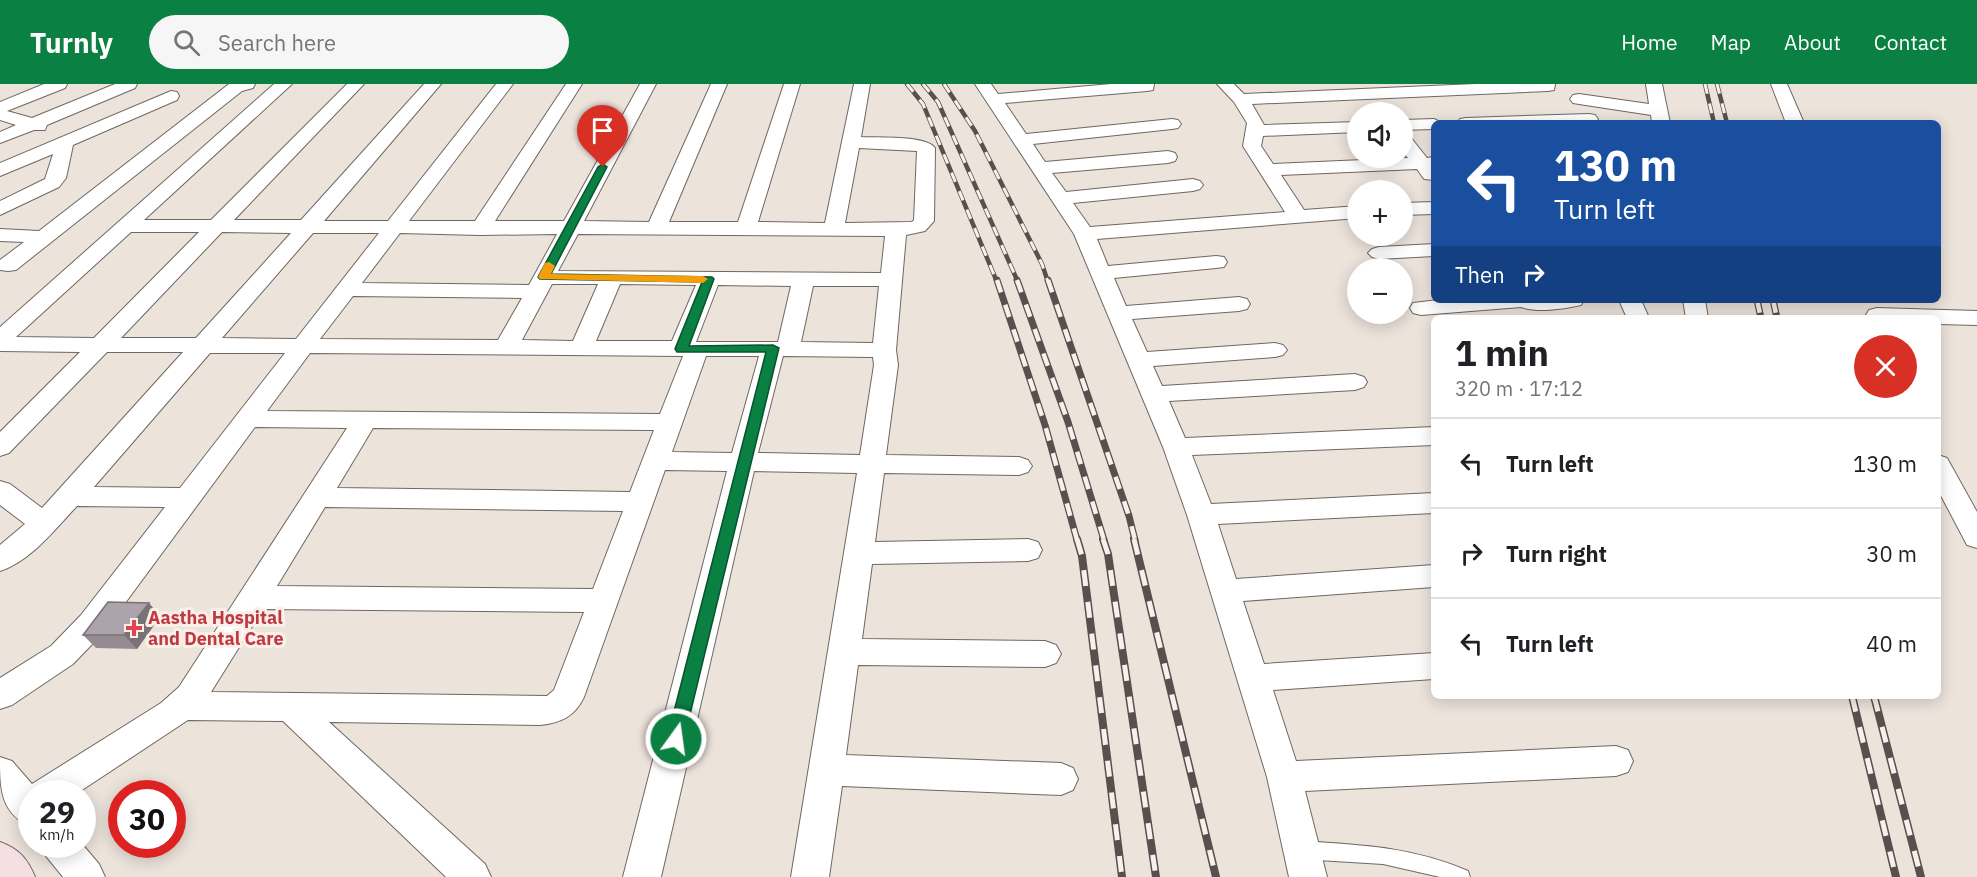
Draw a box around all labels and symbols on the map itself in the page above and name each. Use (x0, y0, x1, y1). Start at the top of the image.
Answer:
pin (577, 105, 628, 167)
place label: Aastha Hospital and Dental Care (148, 606, 284, 650)
marker: Aastha Hospital and Dental Care (125, 619, 143, 637)
position arrow (644, 707, 708, 771)
speed limit sign: 30 (108, 780, 186, 858)

